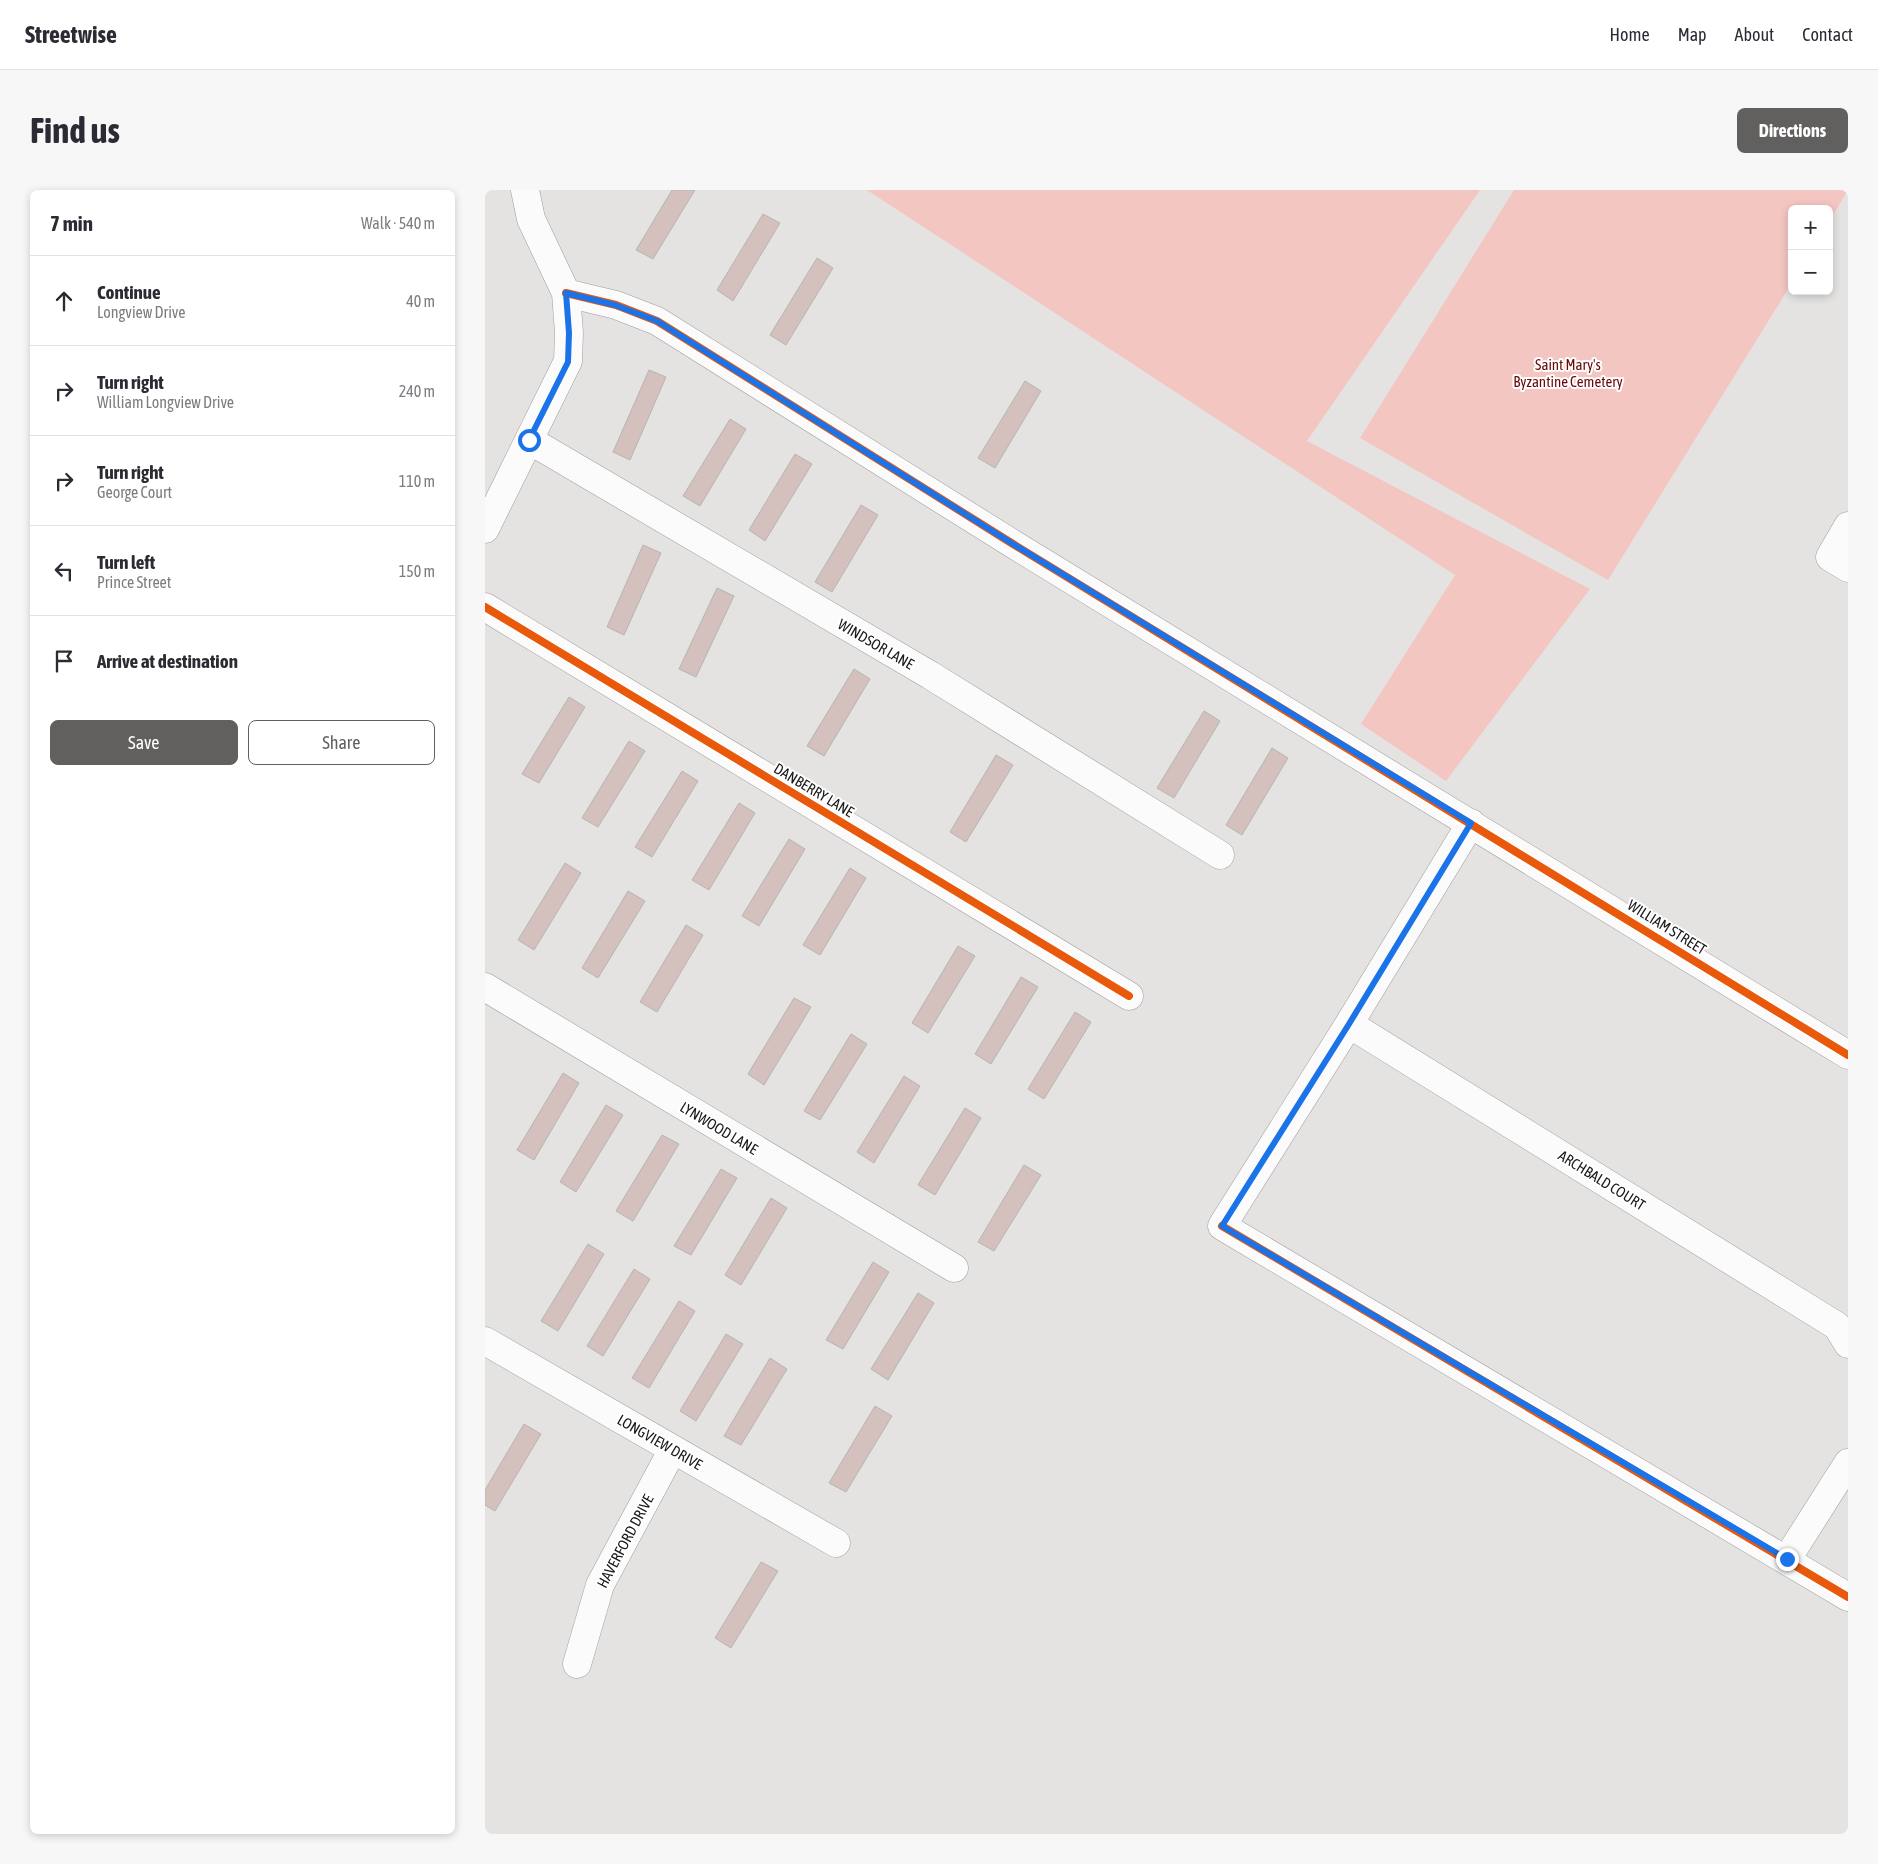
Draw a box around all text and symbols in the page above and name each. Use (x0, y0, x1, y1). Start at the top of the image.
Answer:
text: Streetwise (25, 21, 117, 48)
text: Home (1610, 24, 1650, 45)
text: Map (1678, 24, 1707, 45)
text: About (1735, 24, 1774, 45)
text: Contact (1802, 24, 1853, 45)
button: Directions (1737, 108, 1848, 153)
text: Find us (30, 110, 120, 150)
map controls (1788, 205, 1833, 295)
button: + (1788, 205, 1833, 250)
text: 7 min (50, 211, 93, 235)
text: Walk · 540 m (361, 214, 435, 232)
button: − (1788, 250, 1833, 295)
text: Continue (97, 281, 161, 303)
icon: ahead (50, 287, 78, 315)
text: 40 m (406, 292, 435, 310)
text: Longview Drive (97, 303, 186, 321)
park label: Saint Mary's Byzantine Cemetery (1513, 356, 1623, 390)
text: Turn right (97, 371, 164, 393)
icon: right (50, 377, 78, 405)
text: 240 m (399, 382, 435, 400)
text: William Longview Drive (97, 393, 234, 411)
route start (518, 429, 541, 452)
text: Turn right (97, 461, 164, 483)
icon: right (50, 467, 78, 495)
text: 110 m (399, 472, 435, 490)
text: George Court (97, 483, 172, 501)
text: Turn left (97, 551, 155, 573)
icon: left (50, 557, 78, 585)
text: 150 m (399, 562, 435, 580)
text: Prince Street (97, 573, 171, 591)
street label: WINDSOR LANE (835, 615, 918, 673)
icon: arrive (50, 647, 78, 675)
text: Arrive at destination (97, 650, 238, 672)
button: Save (50, 720, 238, 765)
button: Share (248, 720, 435, 765)
street label: DANBERRY LANE (771, 760, 858, 821)
street label: WILLIAM STREET (1625, 896, 1710, 958)
street label: LYNWOOD LANE (677, 1098, 761, 1158)
street label: ARCHBALD COURT (1556, 1147, 1649, 1214)
street label: LONGVIEW DRIVE (615, 1411, 706, 1473)
street label: HAVERFORD DRIVE (593, 1491, 657, 1591)
route end (1776, 1548, 1799, 1571)

